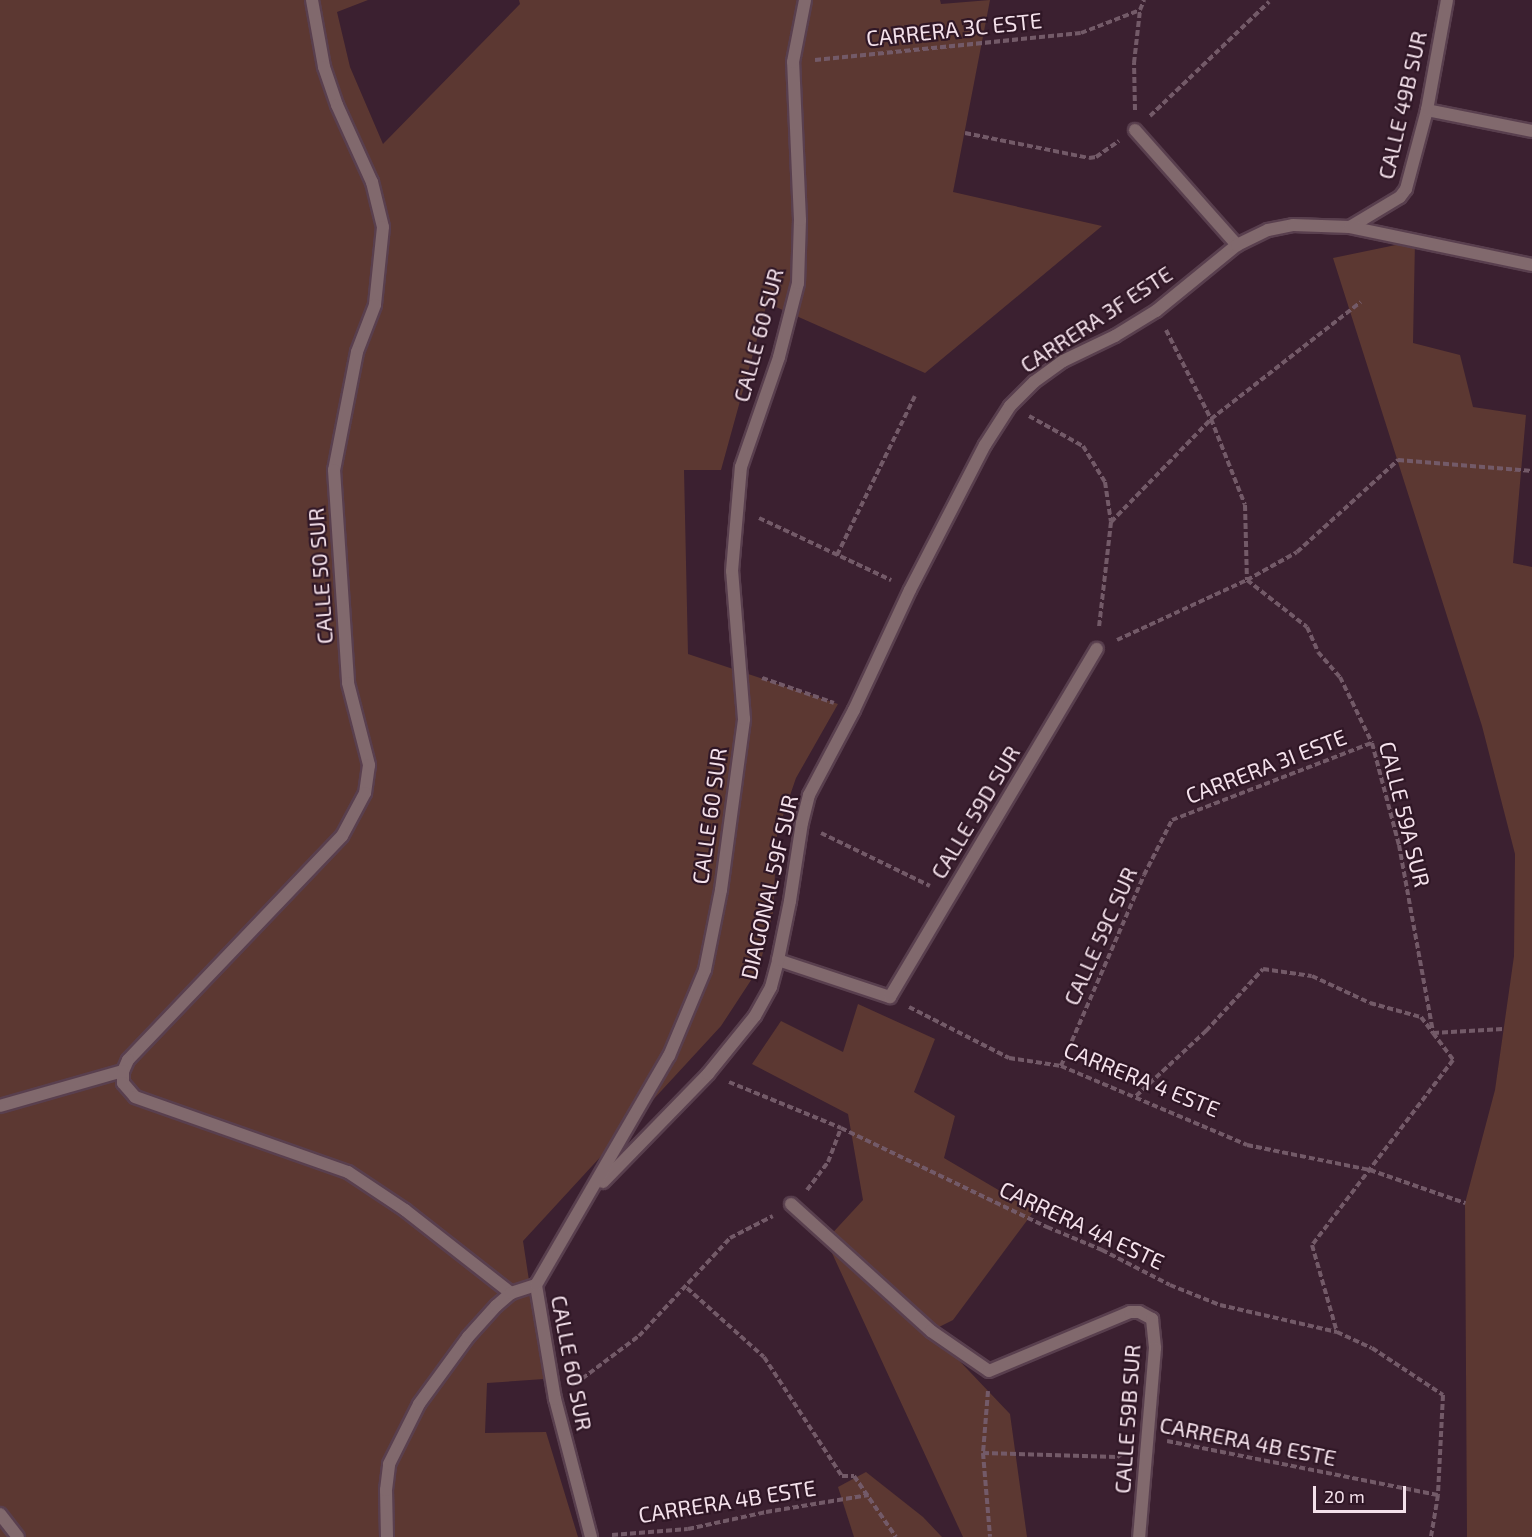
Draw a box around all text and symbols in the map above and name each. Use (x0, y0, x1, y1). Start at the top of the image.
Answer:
street label: CARRERA 3C ESTE (864, 7, 1044, 51)
street label: CALLE 49B SUR (1372, 28, 1432, 182)
street label: CARRERA 3F ESTE (1015, 260, 1177, 378)
street label: CALLE 60 SUR (727, 265, 789, 405)
street label: CALLE 50 SUR (302, 507, 338, 645)
street label: CARRERA 3I ESTE (1182, 723, 1350, 809)
street label: CALLE 59A SUR (1374, 738, 1436, 890)
street label: CALLE 59D SUR (925, 741, 1025, 883)
street label: CALLE 60 SUR (686, 746, 732, 886)
street label: DIAGONAL 59F SUR (735, 792, 803, 982)
street label: CALLE 59C SUR (1058, 863, 1142, 1009)
street label: CARRERA 4 ESTE (1060, 1036, 1224, 1122)
street label: CARRERA 4A ESTE (995, 1175, 1169, 1275)
street label: CALLE 60 SUR (546, 1293, 598, 1433)
street label: CALLE 59B SUR (1109, 1343, 1145, 1495)
street label: CARRERA 4B ESTE (1157, 1411, 1339, 1471)
street label: CARRERA 4B ESTE (636, 1474, 818, 1528)
scale bar (1316, 1474, 1409, 1512)
text: 20 m (1324, 1485, 1365, 1507)

